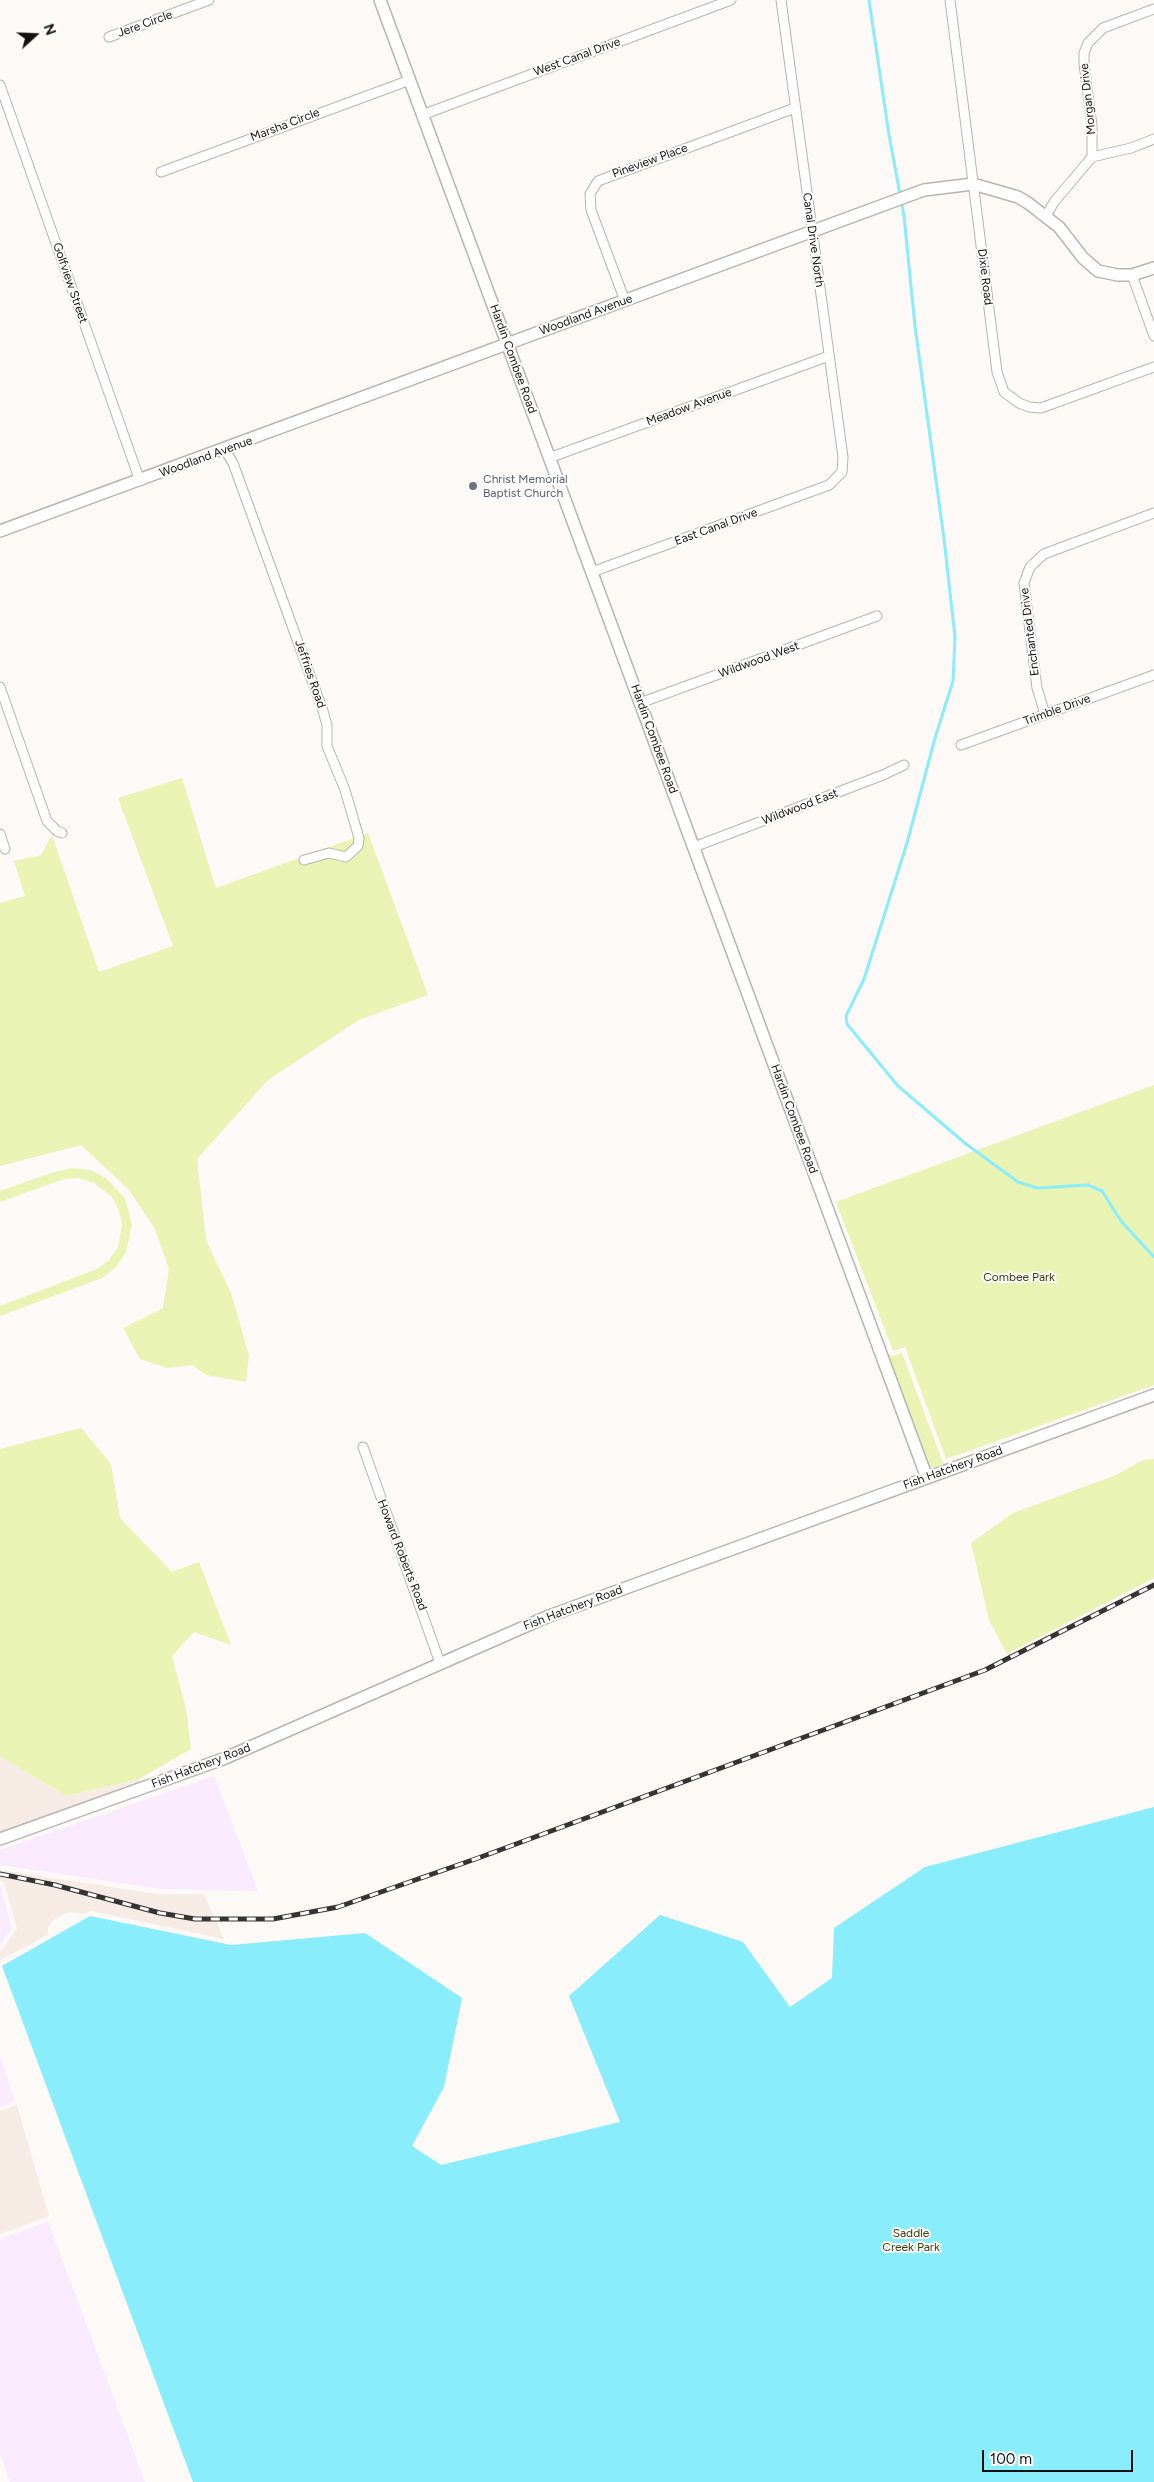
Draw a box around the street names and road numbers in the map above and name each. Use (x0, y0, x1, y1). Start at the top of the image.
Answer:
street label: Jere Circle (116, 7, 174, 41)
street label: West Canal Drive (531, 35, 623, 79)
street label: Morgan Drive (1077, 63, 1099, 135)
street label: Marsha Circle (248, 105, 322, 145)
street label: Pineview Place (610, 141, 690, 181)
street label: Canal Drive North (799, 192, 827, 288)
street label: Golfview Street (49, 241, 91, 325)
street label: Dixie Road (974, 248, 996, 306)
street label: Woodland Avenue (537, 291, 635, 339)
street label: Hardin Combee Road (487, 302, 539, 416)
street label: Meadow Avenue (644, 385, 734, 429)
street label: Woodland Avenue (157, 433, 255, 481)
street label: East Canal Drive (673, 505, 759, 549)
street label: Enchanted Drive (1017, 587, 1043, 677)
street label: Jeffries Road (292, 638, 328, 710)
street label: Wildwood West (717, 639, 801, 681)
street label: Hardin Combee Road (628, 682, 680, 796)
street label: Trimble Drive (1022, 691, 1092, 729)
street label: Wildwood East (760, 786, 840, 828)
street label: Hardin Combee Road (768, 1062, 820, 1176)
street label: Fish Hatchery Road (901, 1443, 1005, 1493)
street label: Howard Roberts Road (374, 1497, 430, 1613)
street label: Fish Hatchery Road (521, 1582, 625, 1634)
street label: Fish Hatchery Road (149, 1740, 253, 1792)

